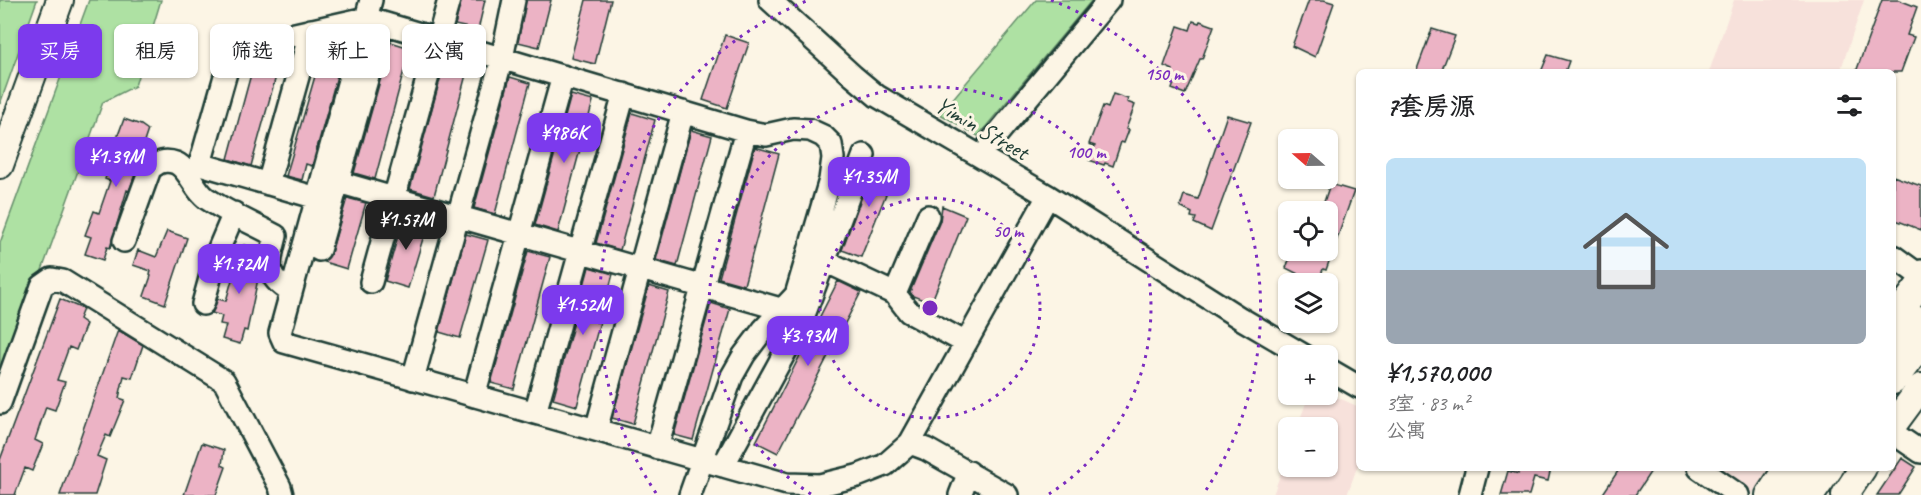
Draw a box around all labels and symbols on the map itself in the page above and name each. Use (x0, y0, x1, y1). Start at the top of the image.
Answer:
text: 150 m (1145, 63, 1185, 85)
street label: Yimin Street (930, 89, 1036, 168)
pin: ¥986K (522, 113, 606, 164)
north arrow (1278, 129, 1338, 189)
pin: ¥1.39M (67, 137, 165, 188)
text: 100 m (1067, 141, 1107, 163)
pin: ¥1.35M (820, 157, 918, 208)
pin: ¥1.57M (357, 200, 455, 251)
text: 50 m (993, 220, 1025, 242)
pin: ¥1.72M (190, 244, 288, 295)
pin: ¥1.52M (534, 285, 632, 336)
centre of rings (920, 298, 940, 318)
pin: ¥3.93M (759, 316, 857, 367)

